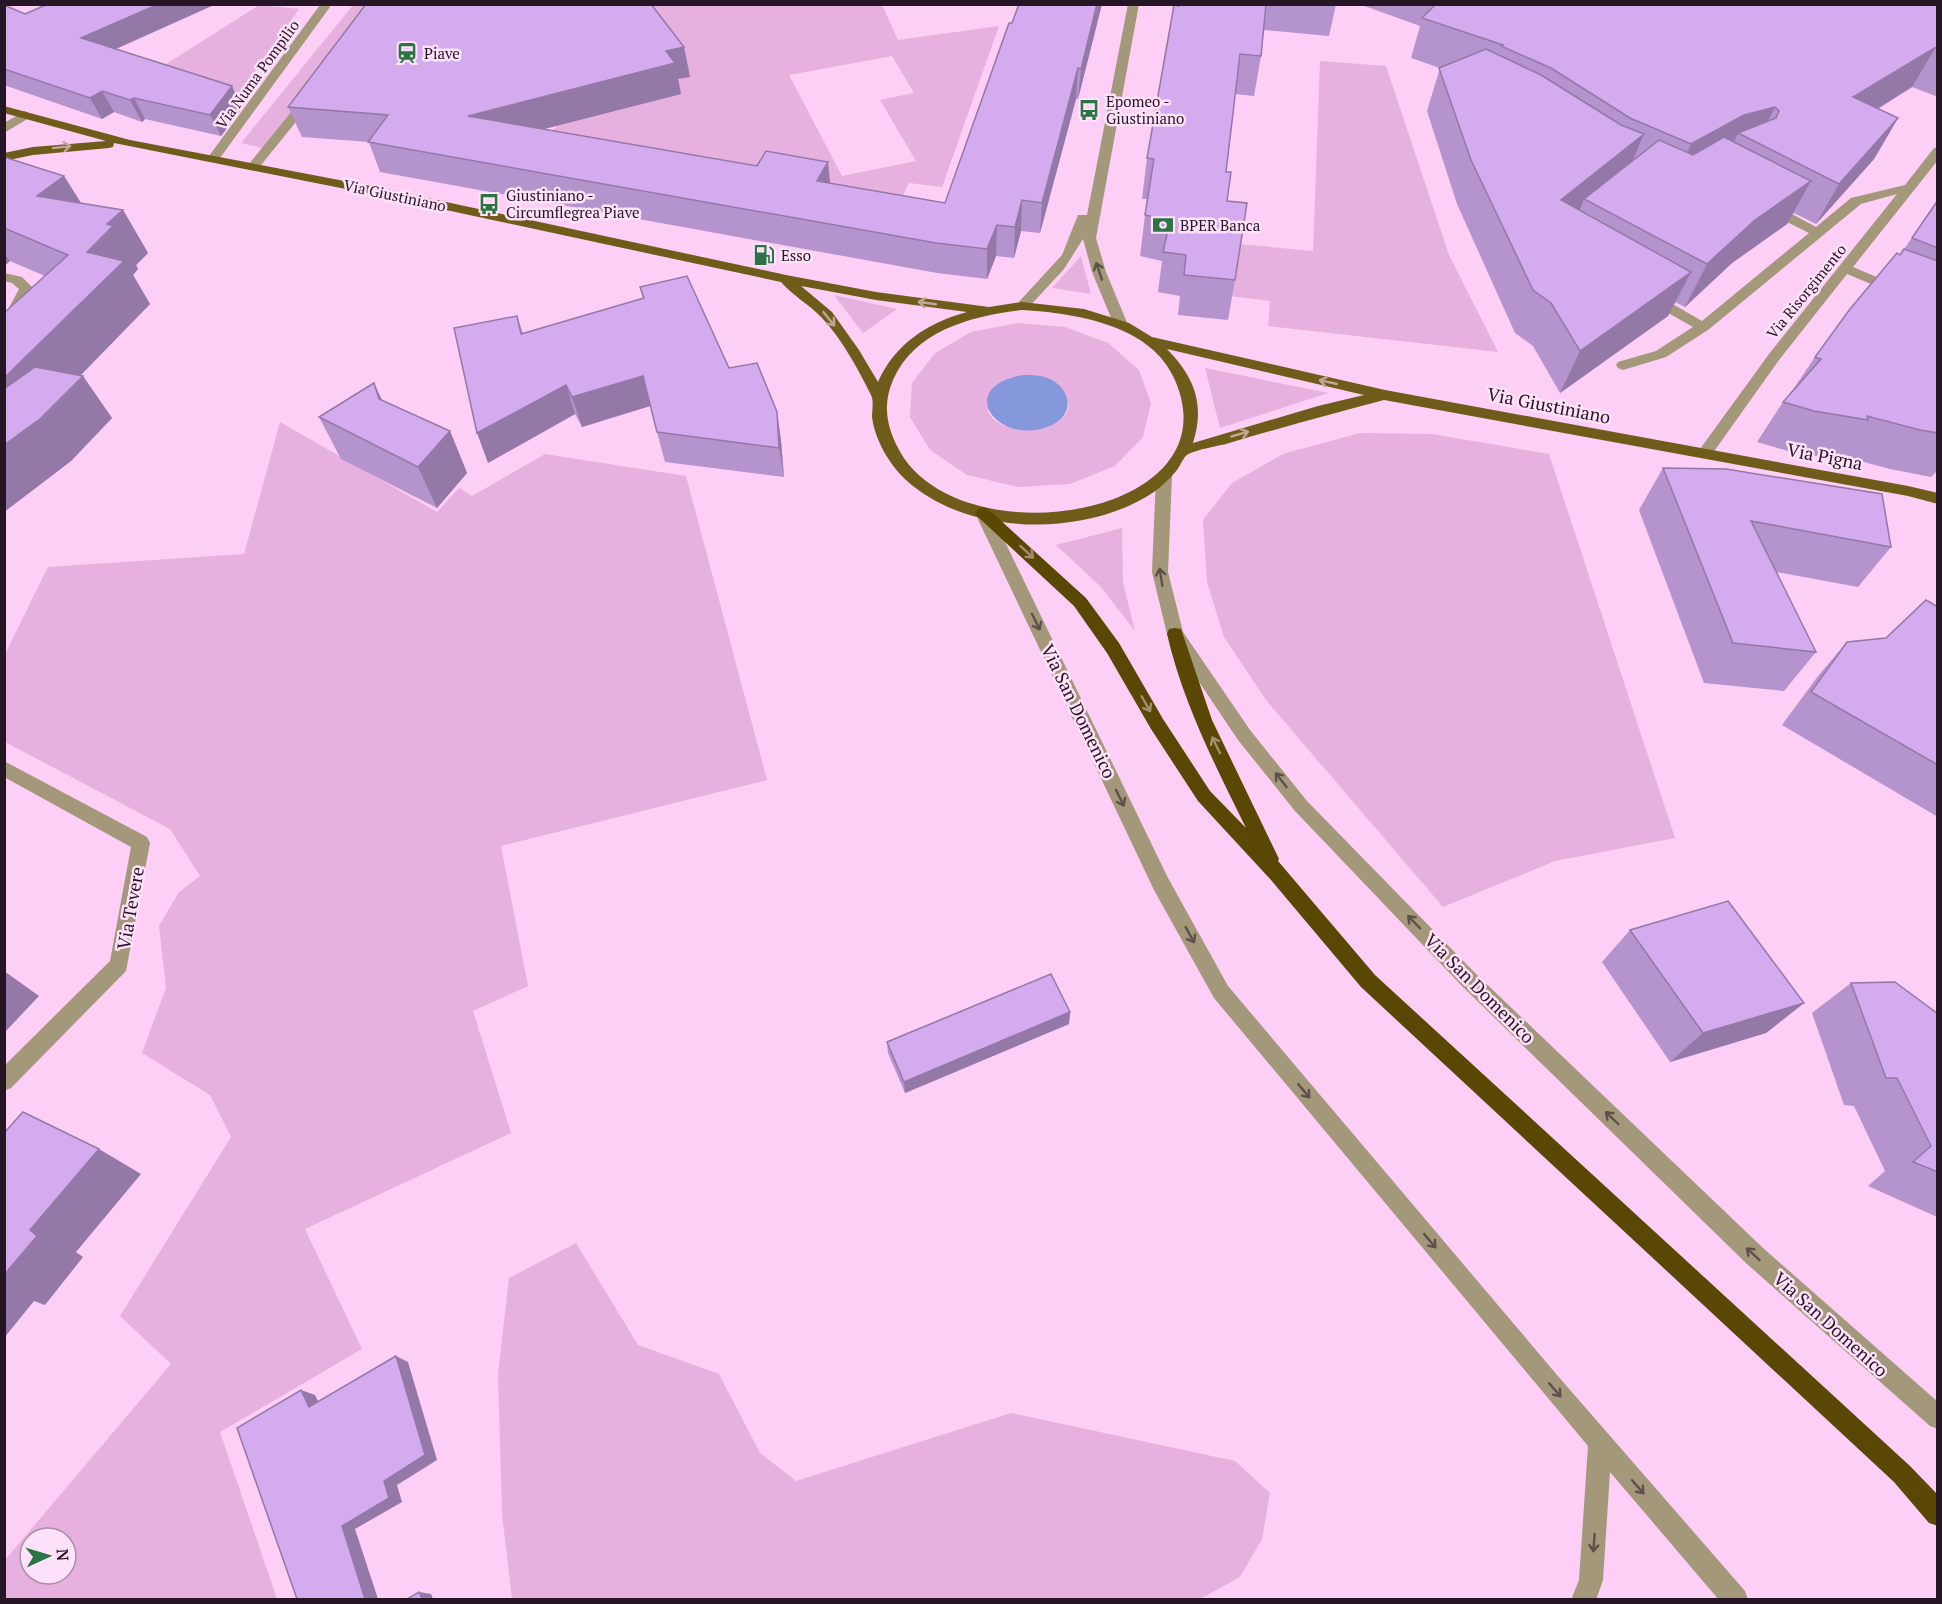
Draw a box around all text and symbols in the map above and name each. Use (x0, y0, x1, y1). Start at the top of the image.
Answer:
street label: Via Numa Pompilio (211, 16, 303, 132)
station icon: Piave (395, 41, 419, 65)
place label: Piave (424, 43, 460, 63)
place label: Epomeo - Giustiniano (1106, 91, 1184, 128)
bus stop icon: Epomeo - Giustiniano (1077, 98, 1101, 122)
one-way arrow (52, 142, 71, 153)
street label: Via Giustiniano (342, 174, 448, 216)
place label: Giustiniano - Circumflegrea Piave (506, 185, 640, 222)
bus stop icon: Giustiniano - Circumflegrea Piave (477, 192, 501, 216)
bank icon: BPER Banca (1151, 213, 1175, 237)
place label: BPER Banca (1180, 215, 1261, 235)
street label: Via Risorgimento (1762, 240, 1850, 342)
fuel station icon: Esso (752, 243, 776, 267)
place label: Esso (781, 245, 811, 265)
one-way arrow (1092, 262, 1103, 281)
one-way arrow (918, 297, 937, 308)
one-way arrow (822, 311, 835, 327)
one-way arrow (1319, 375, 1338, 387)
street label: Via Giustiniano (1485, 381, 1613, 429)
one-way arrow (1230, 428, 1249, 439)
street label: Via Pigna (1785, 437, 1865, 475)
one-way arrow (1019, 545, 1034, 559)
one-way arrow (1156, 568, 1167, 587)
one-way arrow (1031, 613, 1042, 631)
street label: Via San Domenico (1036, 640, 1122, 782)
one-way arrow (1140, 696, 1152, 713)
one-way arrow (1209, 737, 1221, 755)
one-way arrow (1274, 772, 1287, 788)
one-way arrow (1115, 788, 1127, 806)
street label: Via Tevere (111, 865, 149, 951)
one-way arrow (1406, 915, 1421, 930)
one-way arrow (1184, 926, 1196, 943)
street label: Via San Domenico (1420, 928, 1540, 1048)
one-way arrow (1298, 1083, 1311, 1099)
one-way arrow (1605, 1111, 1620, 1126)
one-way arrow (1423, 1233, 1436, 1249)
one-way arrow (1745, 1246, 1760, 1261)
street label: Via San Domenico (1769, 1266, 1893, 1382)
one-way arrow (1548, 1382, 1562, 1397)
one-way arrow (1632, 1479, 1645, 1495)
north arrow (18, 1526, 78, 1586)
one-way arrow (1588, 1532, 1599, 1552)
text: N (52, 1548, 74, 1562)

